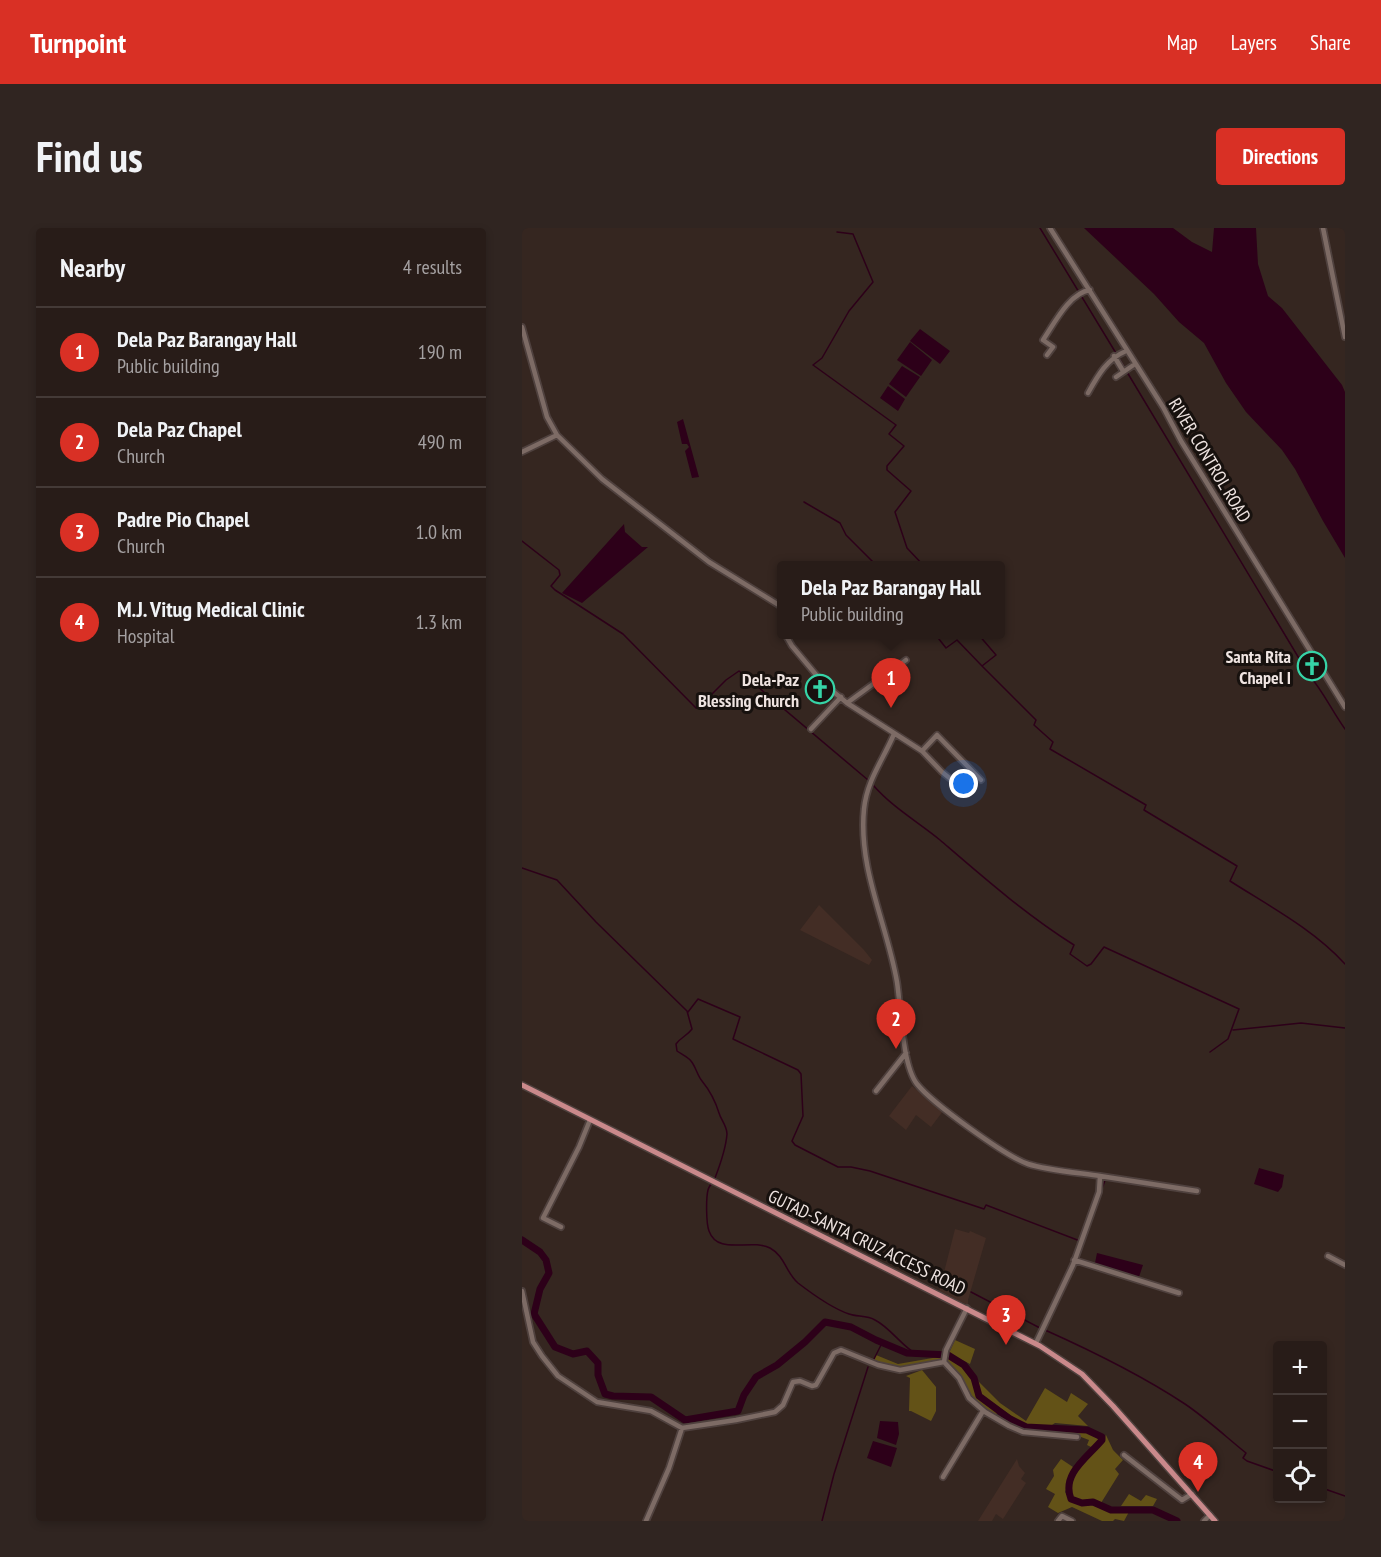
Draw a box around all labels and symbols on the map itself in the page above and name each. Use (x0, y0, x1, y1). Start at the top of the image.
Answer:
street label: RIVER CONTROL ROAD (1164, 394, 1256, 526)
place label: Santa Rita Chapel I (1225, 645, 1291, 689)
church icon: Santa Rita Chapel I (1296, 650, 1328, 682)
pin: 1 (872, 658, 910, 708)
place label: Dela-Paz Blessing Church (698, 668, 799, 712)
church icon: Dela-Paz Blessing Church (804, 673, 836, 705)
your location (949, 769, 978, 798)
pin: 2 (876, 1000, 916, 1049)
street label: GUTAD-SANTA CRUZ ACCESS ROAD (764, 1184, 970, 1300)
pin: 3 (986, 1296, 1026, 1345)
pin: 4 (1178, 1442, 1218, 1492)

